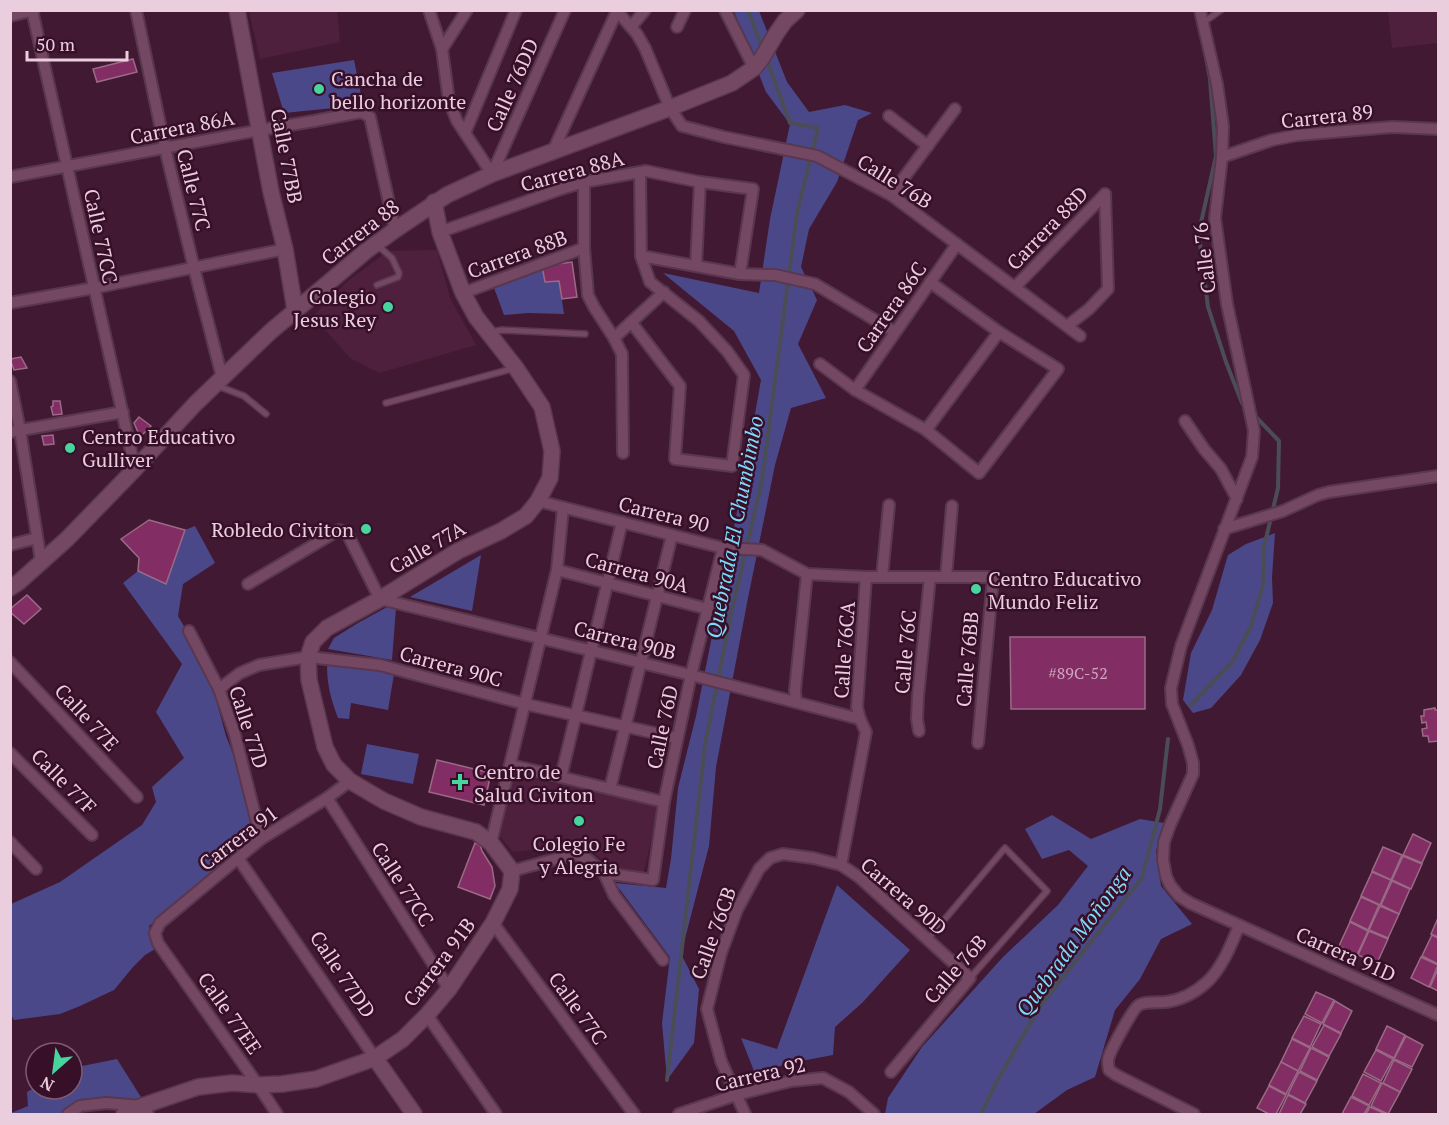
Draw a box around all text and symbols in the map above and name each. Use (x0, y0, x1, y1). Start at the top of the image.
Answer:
scale bar (27, 24, 128, 62)
text: 50 m (36, 32, 76, 56)
street label: Calle 76DD (479, 34, 545, 136)
place label: Cancha de bello horizonte (331, 65, 466, 115)
marker: Cancha de bello horizonte (312, 82, 326, 96)
street label: Carrera 89 (1280, 98, 1374, 134)
street label: Carrera 86A (127, 104, 237, 150)
street label: Calle 77BB (265, 106, 309, 206)
street label: Carrera 88A (517, 144, 627, 198)
street label: Calle 77C (171, 146, 217, 234)
street label: Calle 76B (852, 147, 938, 215)
street label: Carrera 88D (1000, 180, 1094, 276)
street label: Calle 77CC (78, 186, 124, 286)
street label: Carrera 88 (315, 193, 405, 271)
street label: Calle 76 (1186, 221, 1222, 295)
street label: Carrera 88B (463, 223, 571, 285)
street label: Carrera 86C (850, 256, 932, 358)
place label: Colegio Jesus Rey (293, 283, 377, 333)
marker: Colegio Jesus Rey (381, 300, 395, 314)
water label: Quebrada El Chumbimbo (699, 413, 769, 641)
place label: Centro Educativo Gulliver (82, 423, 235, 473)
marker: Centro Educativo Gulliver (63, 441, 77, 455)
street label: Carrera 90 (616, 490, 712, 538)
street label: Calle 77A (384, 514, 470, 580)
place label: Robledo Civiton (211, 516, 354, 543)
marker: Robledo Civiton (359, 522, 373, 536)
street label: Carrera 90A (582, 545, 692, 599)
place label: Centro Educativo Mundo Feliz (988, 565, 1141, 615)
marker: Centro Educativo Mundo Feliz (969, 582, 983, 596)
street label: Calle 76CA (827, 600, 861, 699)
street label: Calle 76C (888, 609, 922, 695)
street label: Calle 76BB (949, 610, 985, 708)
street label: Carrera 90B (571, 614, 679, 666)
street label: Carrera 90C (397, 639, 505, 693)
house number: #89C-52 (1048, 662, 1108, 684)
street label: Calle 77E (49, 677, 125, 757)
street label: Calle 77D (223, 682, 275, 772)
street label: Calle 76D (640, 682, 684, 772)
street label: Calle 77F (25, 742, 103, 820)
place label: Centro de Salud Civiton (474, 758, 594, 808)
marker: Centro de Salud Civiton (451, 773, 469, 791)
street label: Carrera 91 (193, 799, 283, 877)
marker: Colegio Fe y Alegria (572, 814, 586, 828)
place label: Colegio Fe y Alegria (533, 830, 625, 880)
street label: Calle 77CC (366, 836, 440, 932)
street label: Carrera 90D (855, 851, 953, 941)
water label: Quebrada Moñonga (1009, 860, 1137, 1022)
street label: Calle 76CB (684, 883, 742, 983)
street label: Carrera 91B (397, 912, 481, 1012)
street label: Carrera 91D (1292, 920, 1400, 988)
street label: Calle 77DD (304, 925, 382, 1023)
street label: Calle 76B (917, 929, 993, 1009)
street label: Calle 77C (543, 966, 613, 1050)
street label: Calle 77EE (192, 967, 268, 1059)
north arrow (24, 1041, 84, 1101)
street label: Carrera 92 (712, 1050, 808, 1098)
text: N (36, 1072, 57, 1097)

